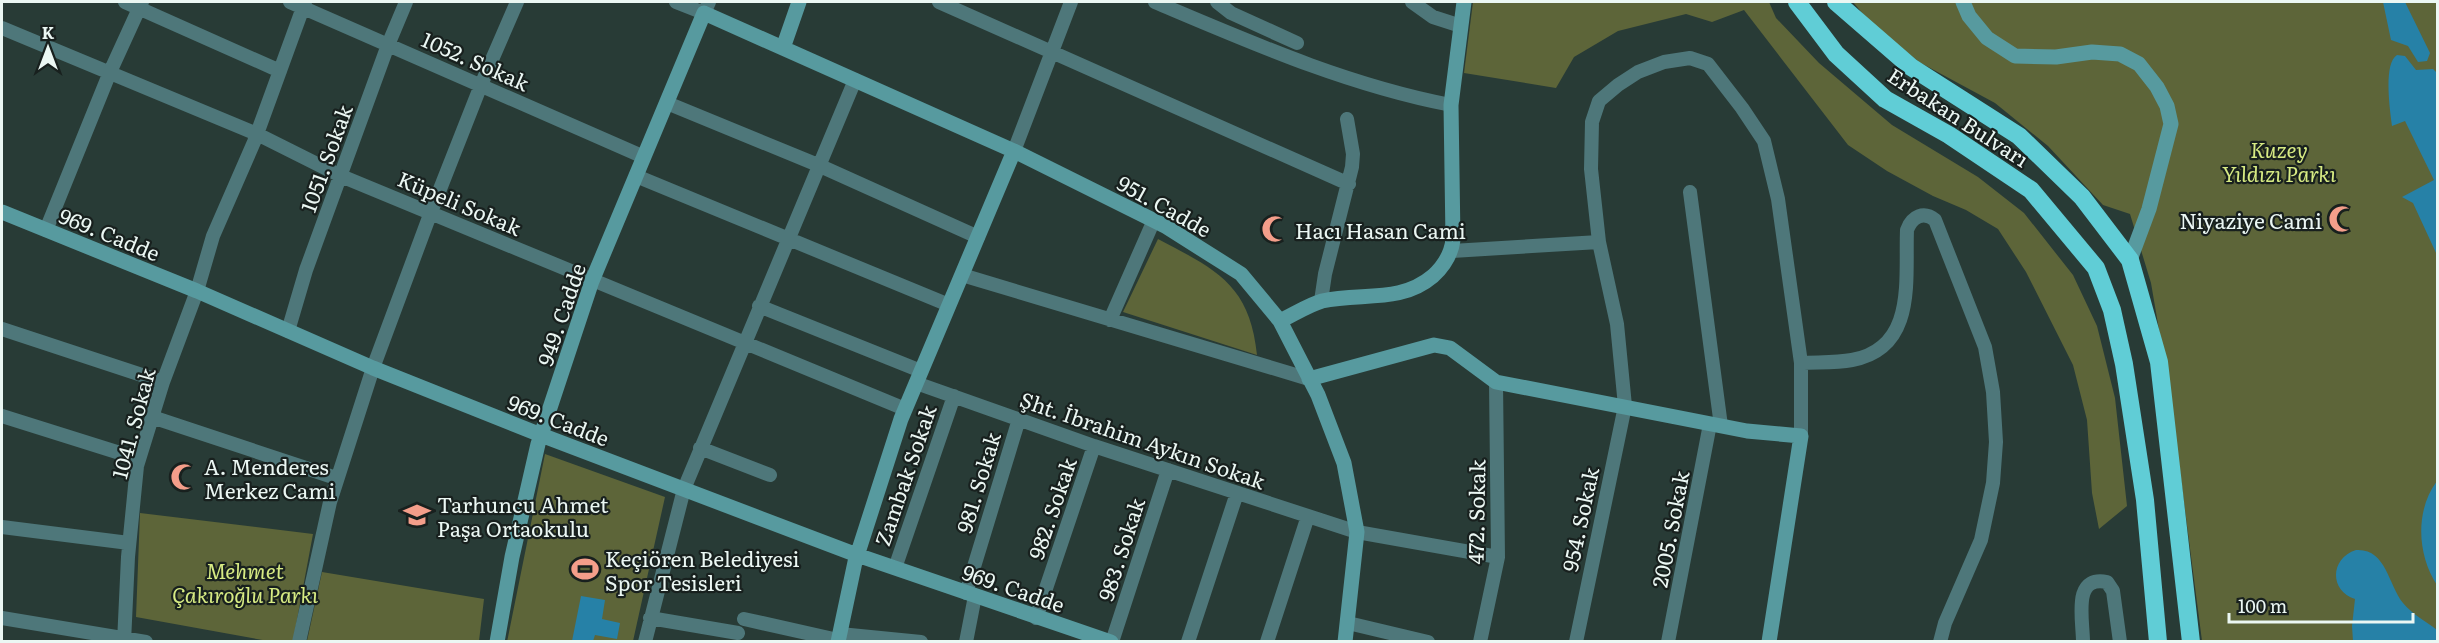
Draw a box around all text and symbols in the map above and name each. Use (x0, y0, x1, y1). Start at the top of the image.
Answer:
north arrow (18, 18, 78, 78)
text: K (42, 20, 55, 44)
street label: 1052. Sokak (417, 23, 535, 98)
street label: Erbakan Bulvarı (1882, 59, 2036, 173)
street label: 1051. Sokak (291, 100, 359, 216)
park label: Kuzey Yıldızı Parkı (2222, 133, 2337, 188)
street label: Küpeli Sokak (393, 162, 527, 242)
street label: 951. Cadde (1112, 166, 1218, 244)
street label: 969. Cadde (55, 199, 165, 267)
place label: Niyaziye Cami (2179, 204, 2322, 235)
mosque icon: Niyaziye Cami (2327, 204, 2357, 234)
mosque icon: Hacı Hasan Cami (1260, 214, 1290, 244)
place label: Hacı Hasan Cami (1295, 214, 1466, 245)
street label: 949. Cadde (528, 258, 592, 369)
street label: 1041. Sokak (102, 364, 162, 482)
street label: Şht. İbrahim Aykın Sokak (1016, 382, 1270, 496)
street label: 969. Cadde (504, 385, 614, 453)
street label: Zambak Sokak (865, 400, 943, 550)
street label: 981. Sokak (947, 428, 1007, 536)
place label: A. Menderes Merkez Cami (204, 450, 336, 505)
street label: 982. Sokak (1019, 453, 1083, 563)
street label: 472. Sokak (1459, 459, 1491, 565)
mosque icon: A. Menderes Merkez Cami (169, 462, 199, 492)
street label: 954. Sokak (1553, 464, 1605, 574)
street label: 2005. Sokak (1643, 468, 1696, 590)
place label: Tarhuncu Ahmet Paşa Ortaokulu (437, 488, 609, 543)
street label: 983. Sokak (1089, 493, 1151, 604)
school or university icon: Tarhuncu Ahmet Paşa Ortaokulu (402, 500, 432, 530)
place label: Keçiören Belediyesi Spor Tesisleri (605, 542, 799, 597)
park label: Mehmet Çakıroğlu Parkı (172, 554, 319, 609)
sports icon: Keçiören Belediyesi Spor Tesisleri (570, 554, 600, 584)
street label: 969. Cadde (959, 555, 1069, 619)
scale bar (2229, 586, 2414, 624)
text: 100 m (2238, 592, 2287, 619)

